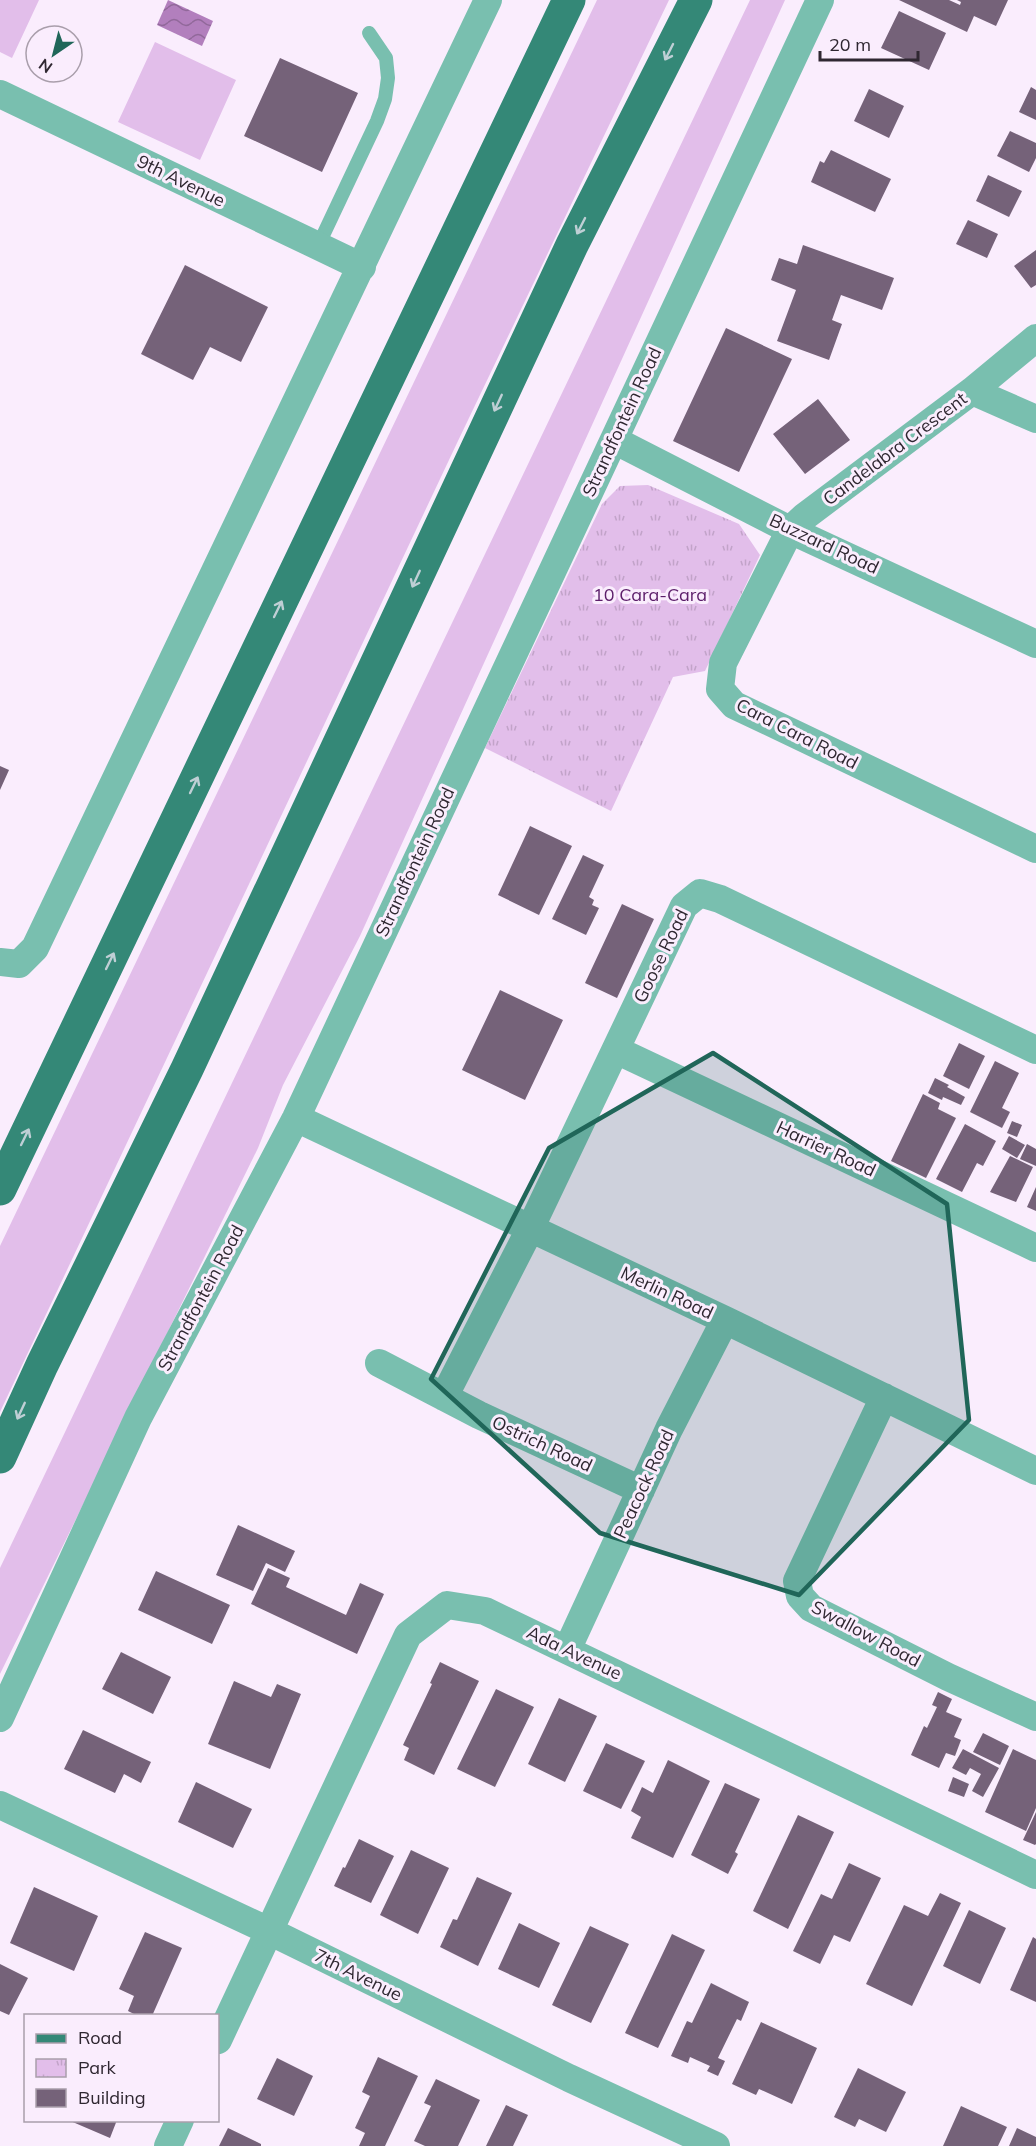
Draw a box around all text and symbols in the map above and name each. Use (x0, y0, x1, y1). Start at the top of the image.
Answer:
north arrow (24, 24, 84, 84)
scale bar (820, 24, 918, 62)
text: 20 m (829, 33, 871, 56)
one-way arrow (663, 43, 675, 61)
text: N (35, 55, 56, 78)
street label: 9th Avenue (133, 149, 229, 212)
one-way arrow (575, 217, 587, 235)
street label: Strandfontein Road (577, 343, 666, 500)
street label: Candelabra Crescent (818, 387, 971, 510)
one-way arrow (492, 393, 504, 411)
street label: Buzzard Road (766, 508, 883, 579)
one-way arrow (409, 570, 421, 588)
park label: 10 Cara-Cara (593, 583, 707, 606)
one-way arrow (272, 601, 284, 619)
street label: Cara Cara Road (732, 693, 862, 774)
one-way arrow (188, 776, 200, 794)
street label: Strandfontein Road (370, 783, 459, 940)
street label: Goose Road (628, 905, 693, 1006)
one-way arrow (104, 952, 116, 970)
street label: Harrier Road (773, 1115, 880, 1182)
one-way arrow (20, 1128, 32, 1146)
street label: Strandfontein Road (152, 1221, 249, 1375)
street label: Merlin Road (617, 1261, 717, 1324)
one-way arrow (15, 1402, 26, 1420)
street label: Ostrich Road (488, 1410, 596, 1477)
street label: Peacock Road (608, 1425, 679, 1542)
street label: Swallow Road (808, 1595, 925, 1672)
street label: Ada Avenue (523, 1621, 625, 1685)
street label: 7th Avenue (310, 1943, 406, 2006)
legend (24, 2014, 219, 2122)
text: Road (78, 2026, 122, 2049)
text: Park (78, 2056, 117, 2079)
text: Building (78, 2086, 146, 2109)

